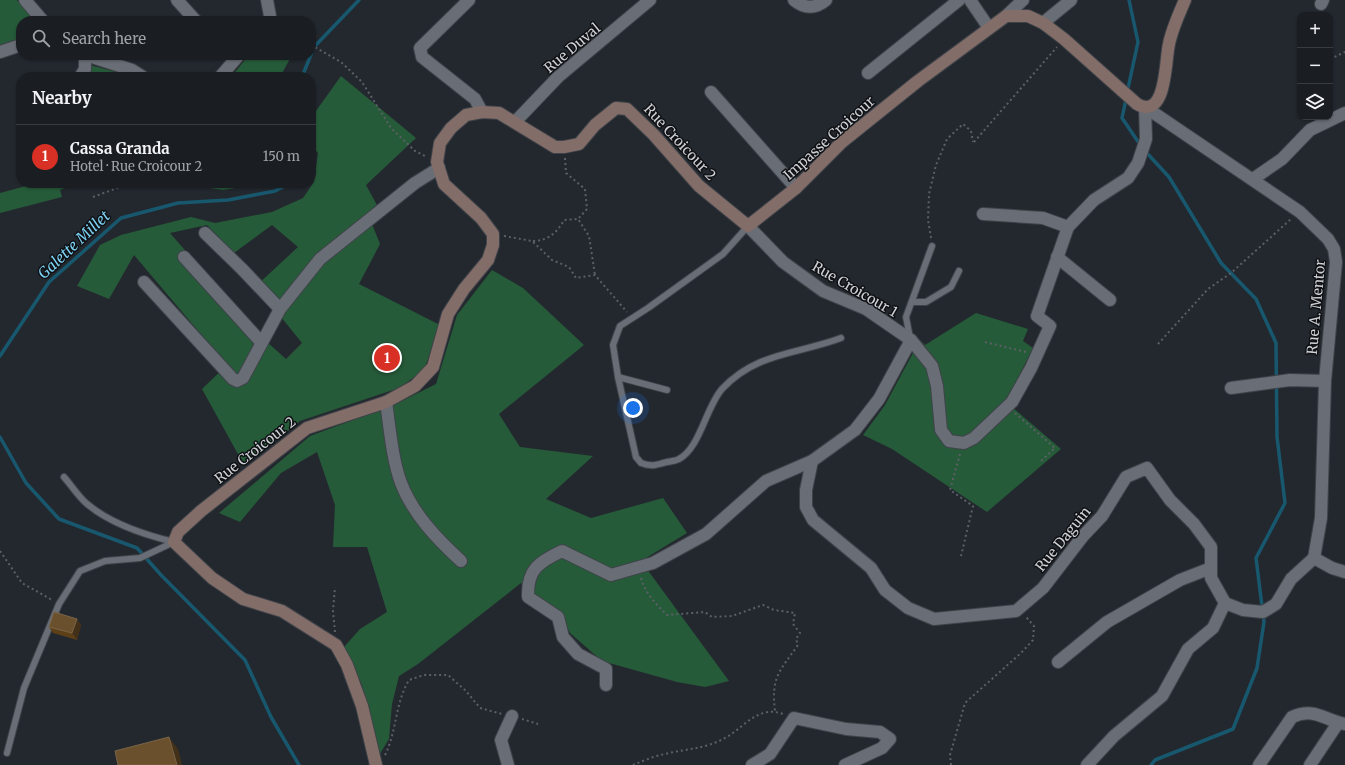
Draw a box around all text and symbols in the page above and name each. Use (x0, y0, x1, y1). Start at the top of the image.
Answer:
map controls (1297, 12, 1333, 120)
button: + (1297, 12, 1333, 48)
search box (16, 16, 316, 60)
street label: Rue Duval (540, 19, 604, 77)
icon: search (30, 27, 52, 49)
text: Search here (62, 29, 146, 48)
button: − (1297, 48, 1333, 84)
button: layers (1297, 84, 1333, 120)
text: Nearby (32, 87, 92, 109)
street label: Impasse Croicour (780, 92, 878, 184)
street label: Rue Croicour 2 (640, 100, 720, 184)
text: Cassa Granda (70, 139, 170, 158)
text: 1 (42, 148, 48, 165)
text: 150 m (263, 148, 300, 165)
text: Hotel · Rue Croicour 2 (70, 158, 202, 175)
water label: Galette Millet (34, 206, 114, 283)
street label: Rue Croicour 1 (809, 257, 901, 321)
street label: Rue A. Mentor (1303, 259, 1329, 355)
pin: 1 (374, 343, 400, 373)
your location (623, 398, 643, 418)
street label: Rue Croicour 2 (211, 413, 299, 487)
street label: Rue Daguin (1031, 503, 1095, 575)

